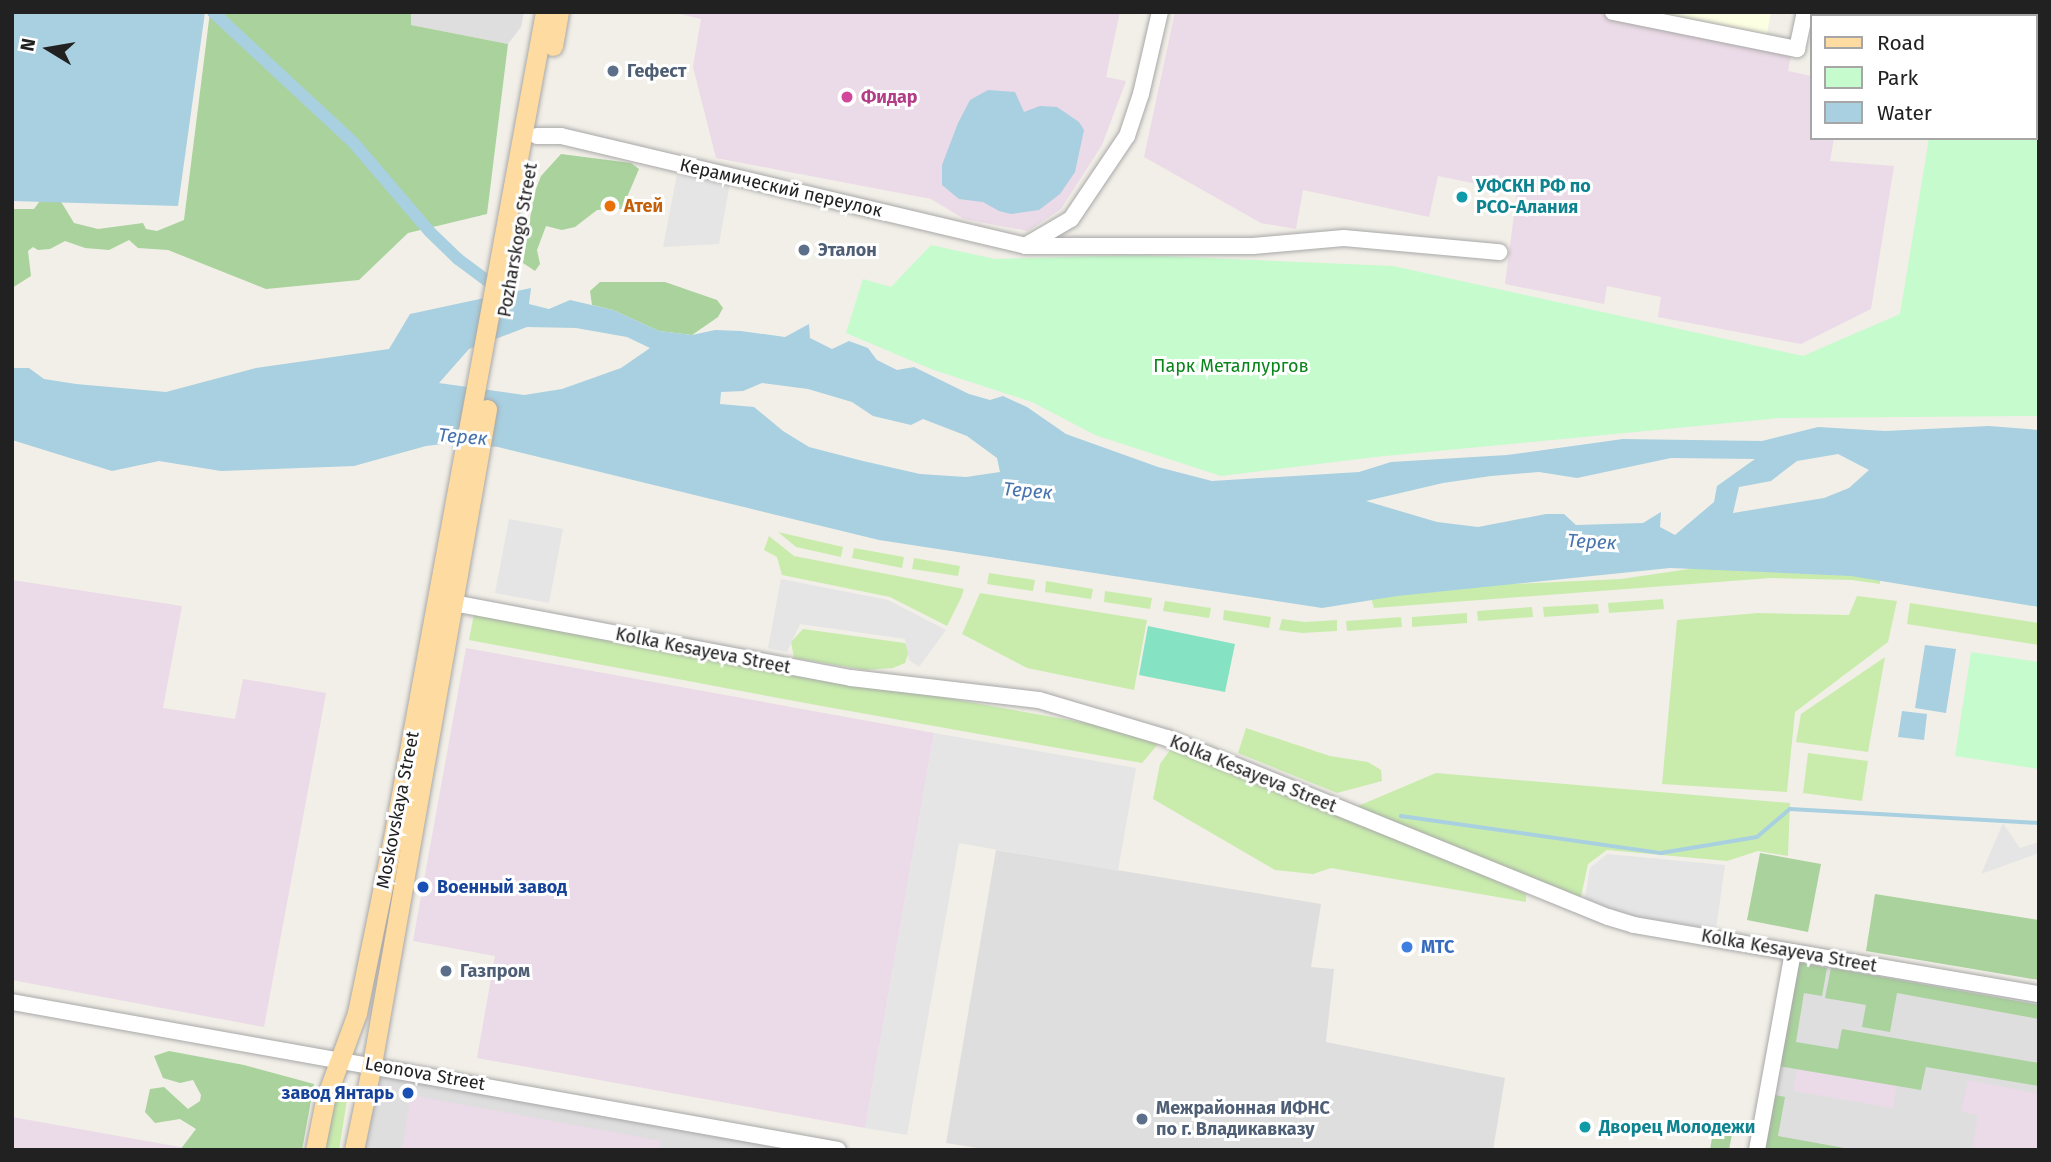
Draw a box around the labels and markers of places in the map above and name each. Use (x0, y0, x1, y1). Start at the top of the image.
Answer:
place label: Гефест (627, 60, 686, 82)
marker: Гефест (605, 63, 621, 79)
place label: Фидар (861, 86, 918, 108)
marker: Фидар (839, 89, 855, 105)
place label: УФСКН РФ по РСО-Алания (1476, 176, 1591, 218)
marker: УФСКН РФ по РСО-Алания (1454, 189, 1470, 205)
place label: Атей (624, 195, 663, 217)
marker: Атей (602, 198, 618, 214)
place label: Эталон (818, 239, 877, 261)
marker: Эталон (796, 242, 812, 258)
place label: Военный завод (437, 876, 567, 898)
marker: Военный завод (415, 879, 431, 895)
place label: МТС (1421, 936, 1454, 958)
marker: МТС (1399, 939, 1415, 955)
place label: Газпром (460, 960, 530, 982)
marker: Газпром (438, 963, 454, 979)
place label: завод Янтарь (282, 1082, 394, 1104)
marker: завод Янтарь (400, 1085, 416, 1101)
place label: Межрайонная ИФНС по г. Владикавказу (1156, 1098, 1330, 1140)
marker: Межрайонная ИФНС по г. Владикавказу (1134, 1111, 1150, 1127)
place label: Дворец Молодежи (1599, 1116, 1755, 1138)
marker: Дворец Молодежи (1577, 1119, 1593, 1135)

